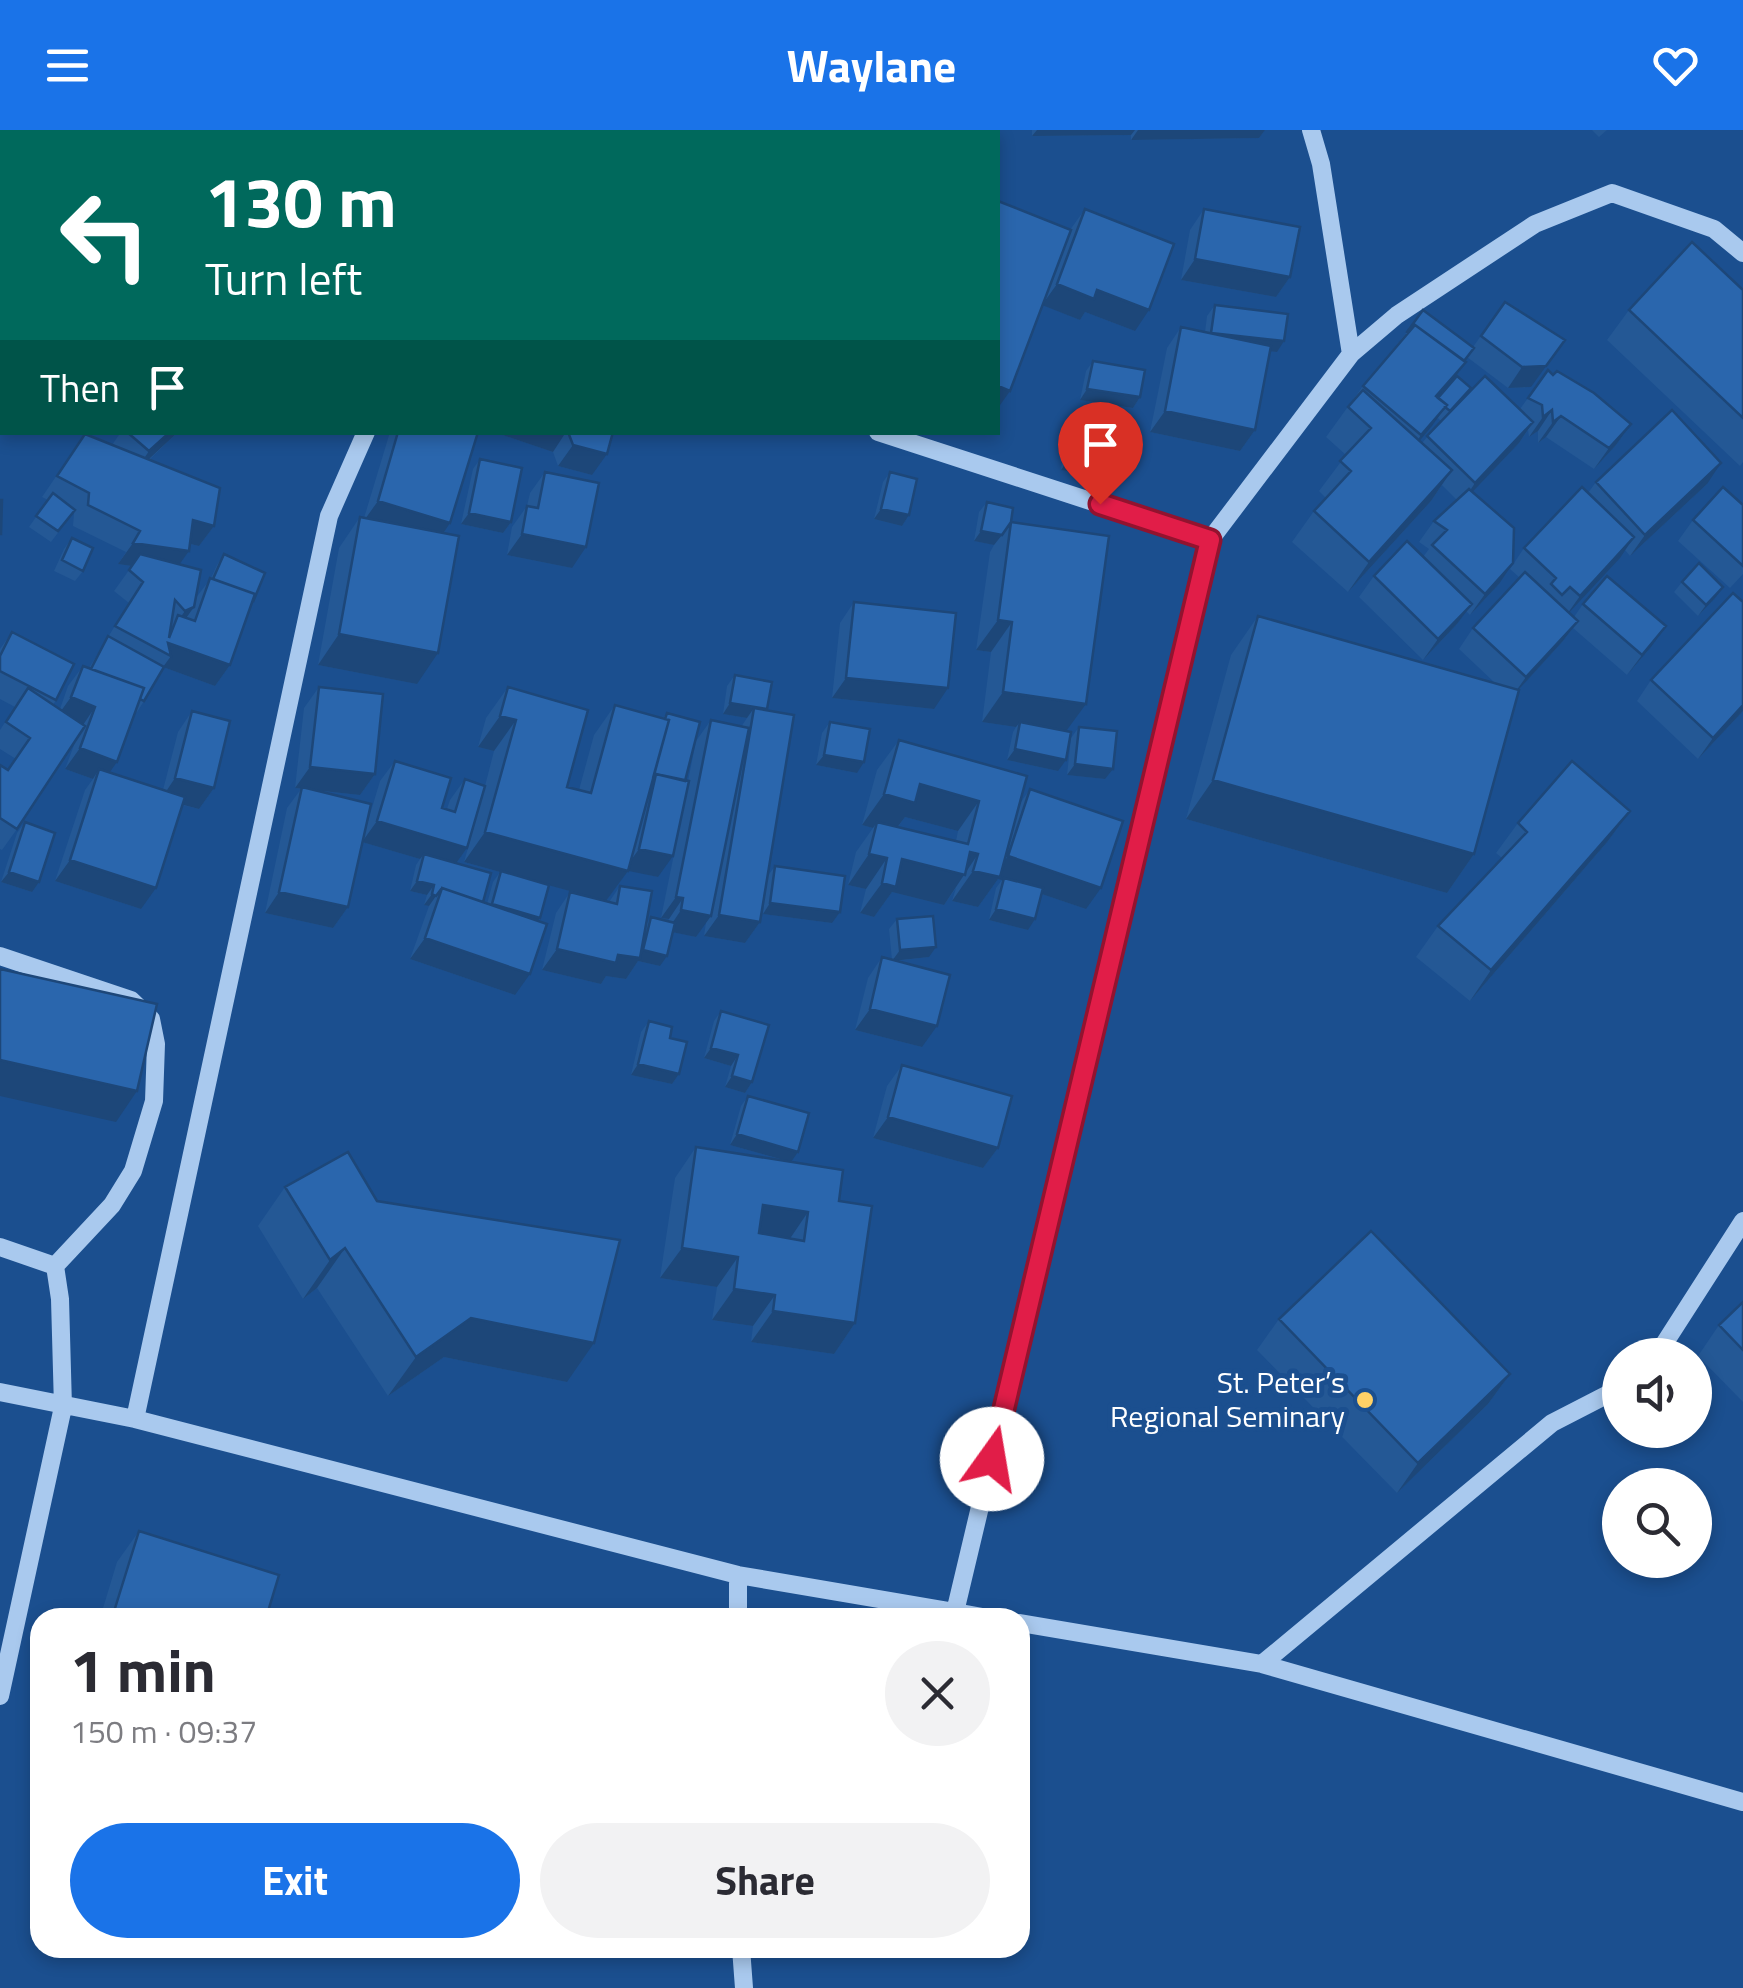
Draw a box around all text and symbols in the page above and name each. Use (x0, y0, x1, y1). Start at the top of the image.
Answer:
text: Waylane (787, 31, 956, 99)
icon: menu (40, 38, 95, 93)
icon: heart (1648, 38, 1703, 93)
text: 130 m (205, 148, 397, 254)
icon: left (40, 170, 170, 300)
text: Turn left (205, 244, 362, 312)
text: Then (40, 359, 120, 417)
icon: arrive (140, 360, 195, 415)
pin (1058, 402, 1143, 505)
icon: arrive (1073, 417, 1128, 472)
map controls (1602, 1338, 1712, 1578)
button: sound (1602, 1338, 1712, 1448)
place label: St. Peter’s Regional Seminary (1110, 1359, 1345, 1439)
marker: St. Peter’s Regional Seminary (1354, 1389, 1376, 1411)
position arrow (940, 1407, 1044, 1511)
button: search (1602, 1468, 1712, 1578)
text: 1 min (70, 1624, 216, 1715)
button: close (885, 1641, 990, 1746)
text: 150 m · 09:37 (70, 1707, 257, 1755)
button: Exit (70, 1823, 520, 1938)
button: Share (540, 1823, 990, 1938)

